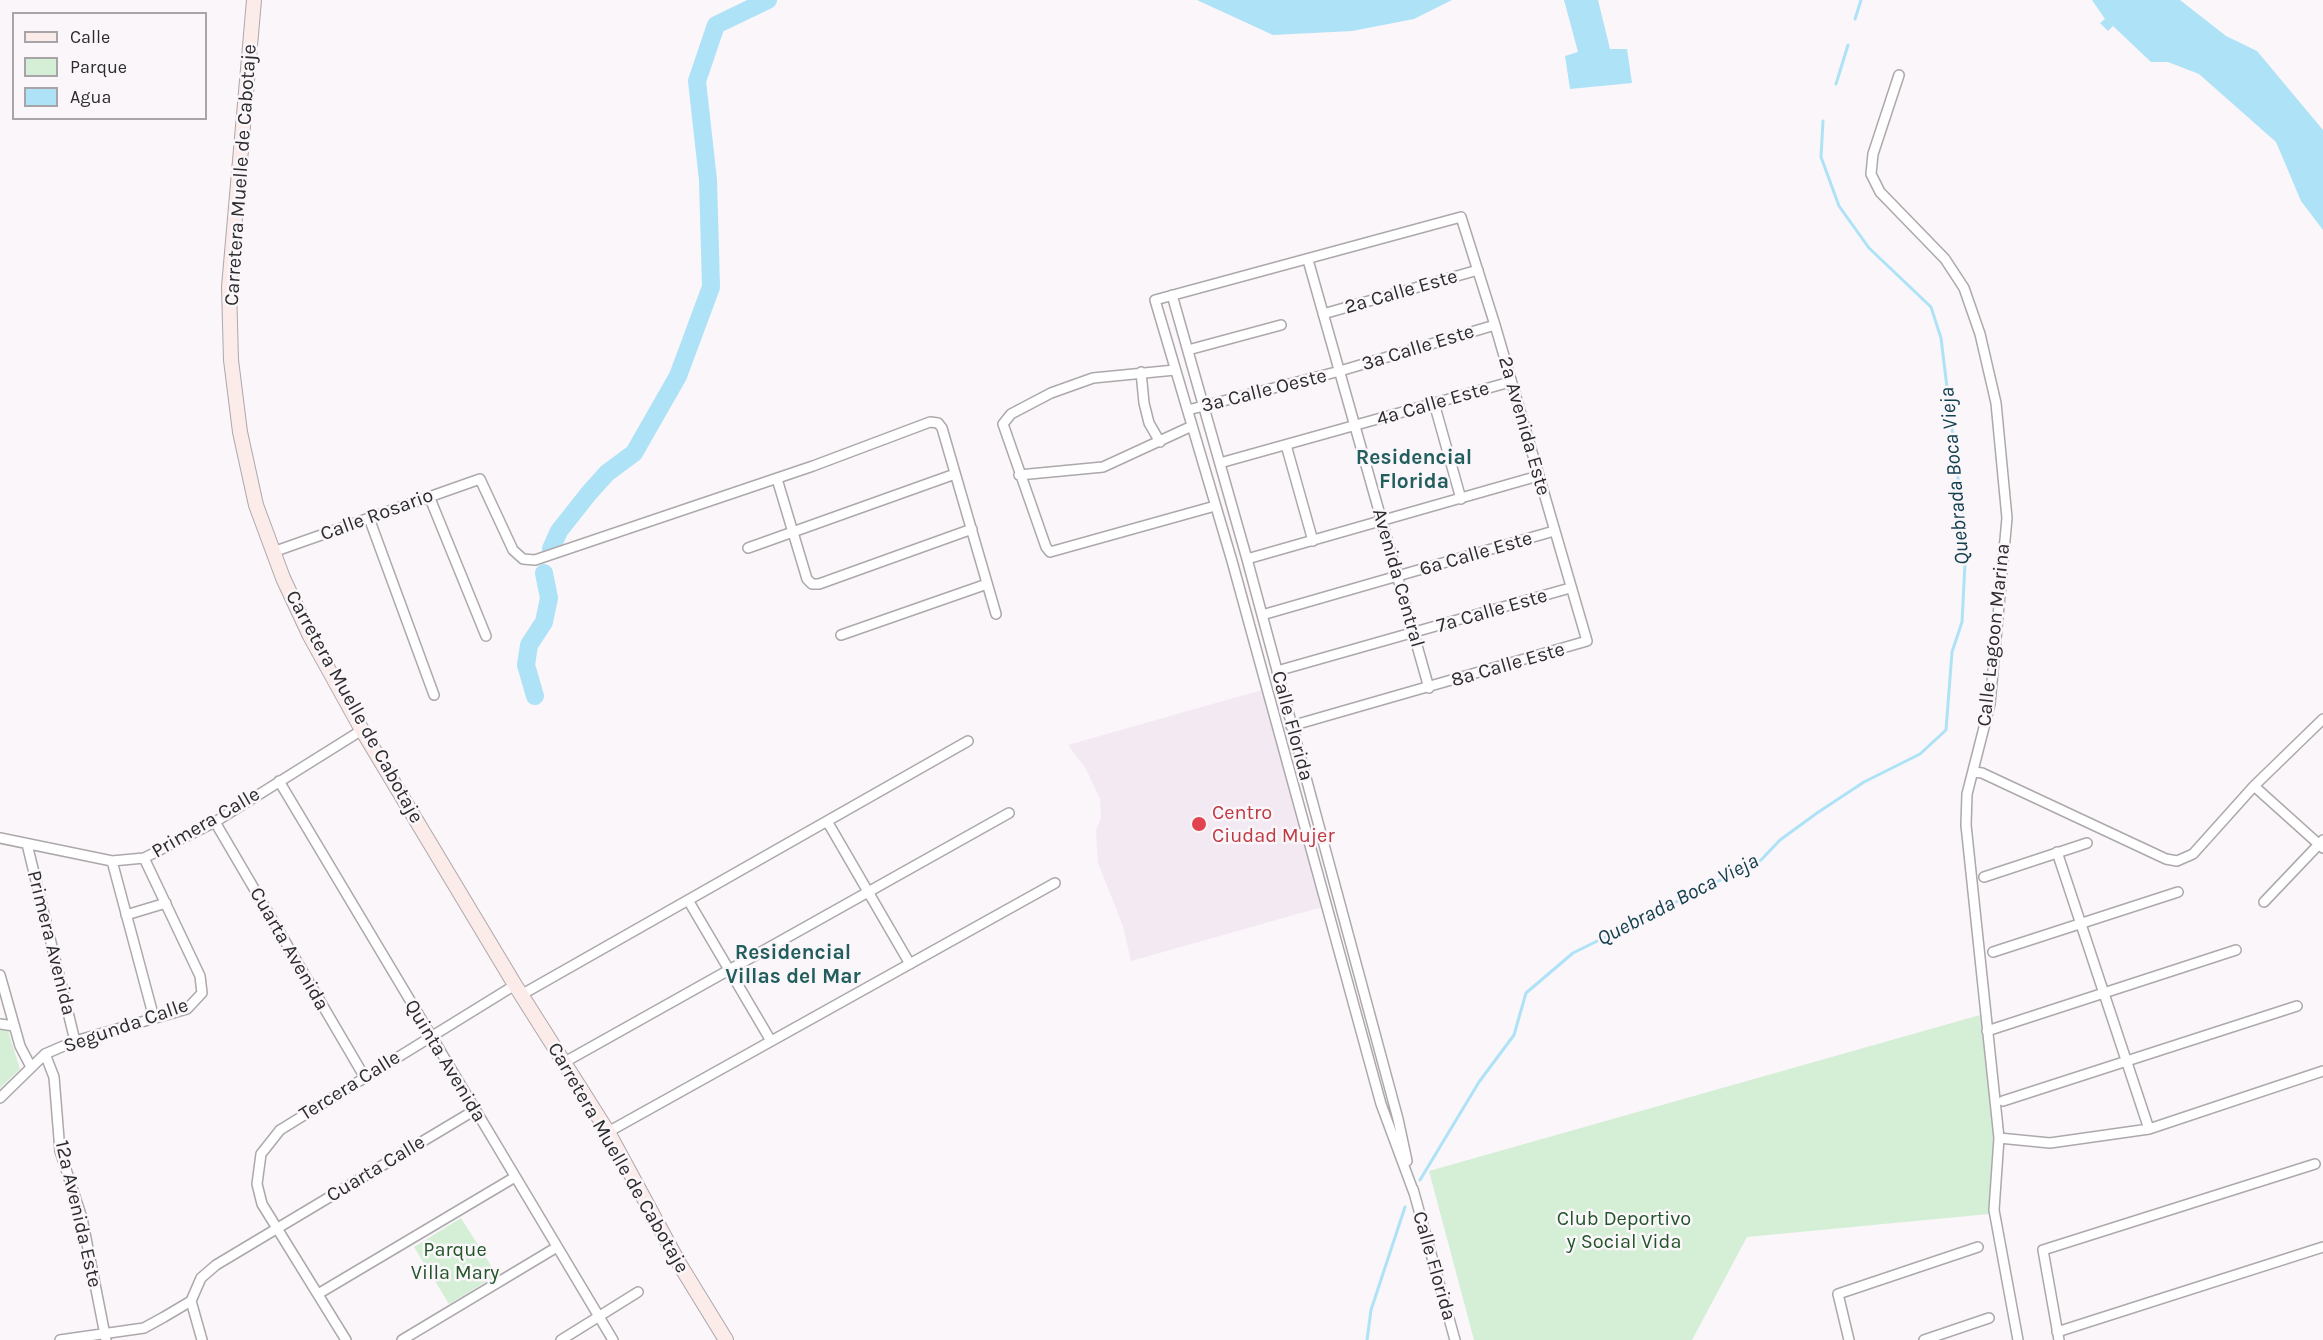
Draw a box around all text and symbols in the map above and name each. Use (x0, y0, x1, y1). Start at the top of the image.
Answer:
legend (12, 12, 207, 120)
text: Calle (70, 26, 110, 48)
street label: Carretera Muelle de Cabotaje (220, 43, 262, 307)
text: Parque (70, 56, 127, 78)
text: Agua (70, 86, 111, 108)
street label: 2a Calle Este (1342, 264, 1460, 320)
street label: 3a Calle Este (1359, 319, 1477, 377)
street label: 2a Avenida Este (1493, 354, 1555, 498)
street label: 3a Calle Oeste (1199, 364, 1329, 418)
street label: 4a Calle Este (1374, 376, 1492, 432)
water label: Quebrada Boca Vieja (1935, 386, 1975, 566)
district label: Residencial Florida (1356, 445, 1472, 495)
street label: Calle Rosario (317, 483, 437, 547)
street label: Avenida Central (1367, 506, 1429, 650)
street label: 6a Calle Este (1417, 526, 1535, 582)
street label: Calle Lagoon Marina (1972, 542, 2016, 728)
street label: 7a Calle Este (1434, 584, 1550, 638)
street label: Carretera Muelle de Cabotaje (280, 586, 428, 828)
street label: 8a Calle Este (1448, 637, 1568, 693)
street label: Calle Florida (1266, 669, 1318, 783)
street label: Primera Calle (148, 782, 264, 864)
place label: Centro Ciudad Mujer (1212, 801, 1335, 848)
marker: Centro Ciudad Mujer (1190, 815, 1208, 833)
water label: Quebrada Boca Vieja (1593, 848, 1763, 952)
street label: Primera Avenida (21, 868, 81, 1018)
street label: Cuarta Avenida (244, 883, 334, 1015)
district label: Residencial Villas del Mar (725, 940, 861, 990)
street label: Segunda Calle (61, 993, 191, 1059)
street label: Quinta Avenida (399, 995, 491, 1127)
street label: Carretera Muelle de Cabotaje (542, 1038, 694, 1278)
street label: Tercera Calle (295, 1046, 405, 1126)
street label: Cuarta Calle (322, 1130, 430, 1208)
street label: 12a Avenida Este (49, 1138, 107, 1290)
park label: Club Deportivo y Social Vida (1557, 1207, 1691, 1254)
street label: Calle Florida (1407, 1209, 1461, 1323)
park label: Parque Villa Mary (411, 1238, 499, 1285)

